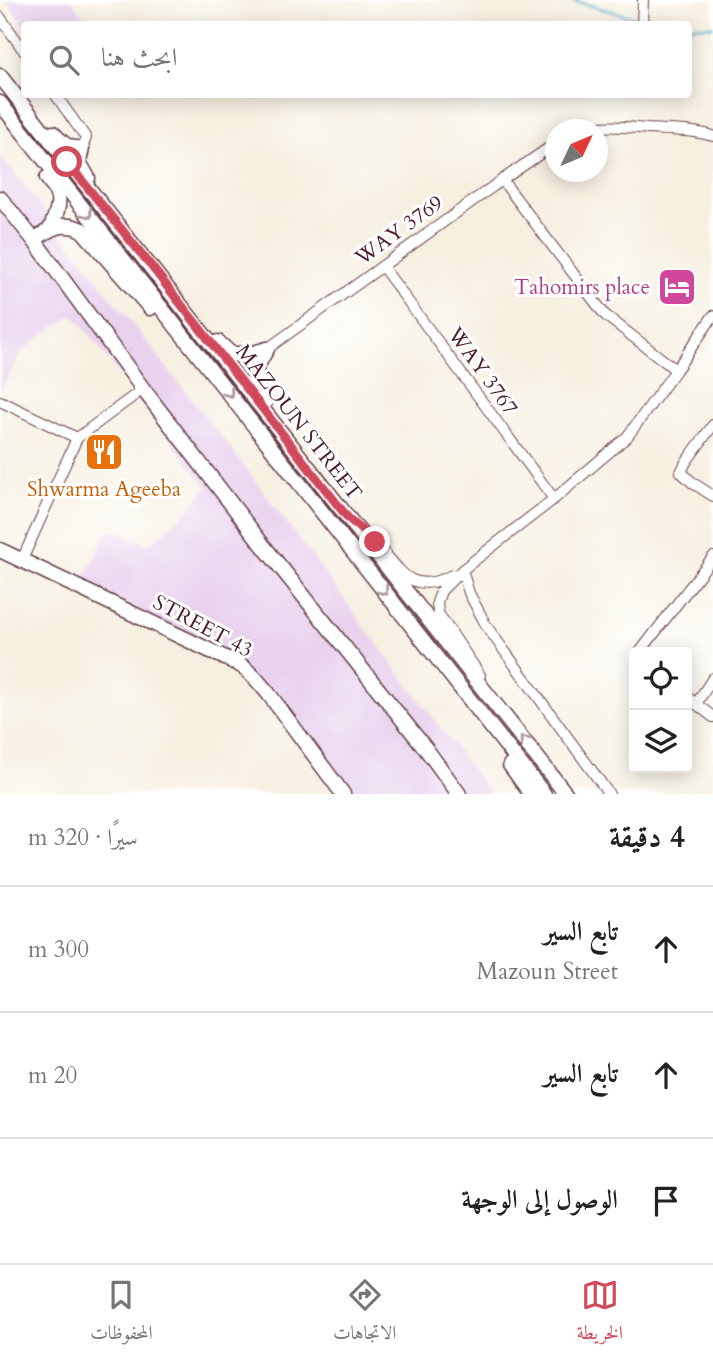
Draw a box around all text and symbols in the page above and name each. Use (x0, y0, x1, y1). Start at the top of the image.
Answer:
search box (21, 21, 692, 98)
text: ابحث هنا (101, 40, 177, 75)
icon: search (45, 41, 83, 79)
north arrow (545, 119, 608, 182)
route start (51, 146, 82, 177)
street label: WAY 3769 (349, 188, 449, 273)
one-way arrow (79, 207, 92, 219)
hotel icon: Tahomirs place (656, 266, 698, 308)
place label: Tahomirs place (514, 273, 650, 302)
street label: WAY 3767 (440, 321, 525, 421)
street label: MAZOUN STREET (229, 338, 369, 506)
one-way arrow (220, 385, 233, 397)
restaurant icon: Shwarma Ageeba (83, 431, 125, 473)
place label: Shwarma Ageeba (27, 475, 181, 504)
route end (359, 526, 390, 557)
one-way arrow (376, 583, 389, 596)
street label: STREET 43 (148, 588, 258, 665)
map controls (629, 647, 692, 773)
button: locate (629, 647, 692, 710)
button: layers (629, 710, 692, 773)
one-way arrow (519, 736, 532, 748)
text: 4 دقيقة (609, 817, 685, 858)
text: سيرًا · 320 m (28, 822, 138, 853)
text: تابع السير (543, 914, 618, 949)
icon: ahead (647, 930, 685, 968)
text: 300 m (28, 934, 89, 965)
text: Mazoun Street (476, 956, 618, 987)
text: تابع السير (543, 1056, 618, 1091)
icon: ahead (647, 1056, 685, 1094)
text: 20 m (28, 1060, 77, 1091)
text: الوصول إلى الوجهة (462, 1182, 618, 1217)
icon: arrive (647, 1182, 685, 1220)
tab: المحفوظات (90, 1276, 153, 1351)
tab: الاتجاهات (333, 1276, 396, 1351)
tab: الخريطة (577, 1276, 623, 1351)

